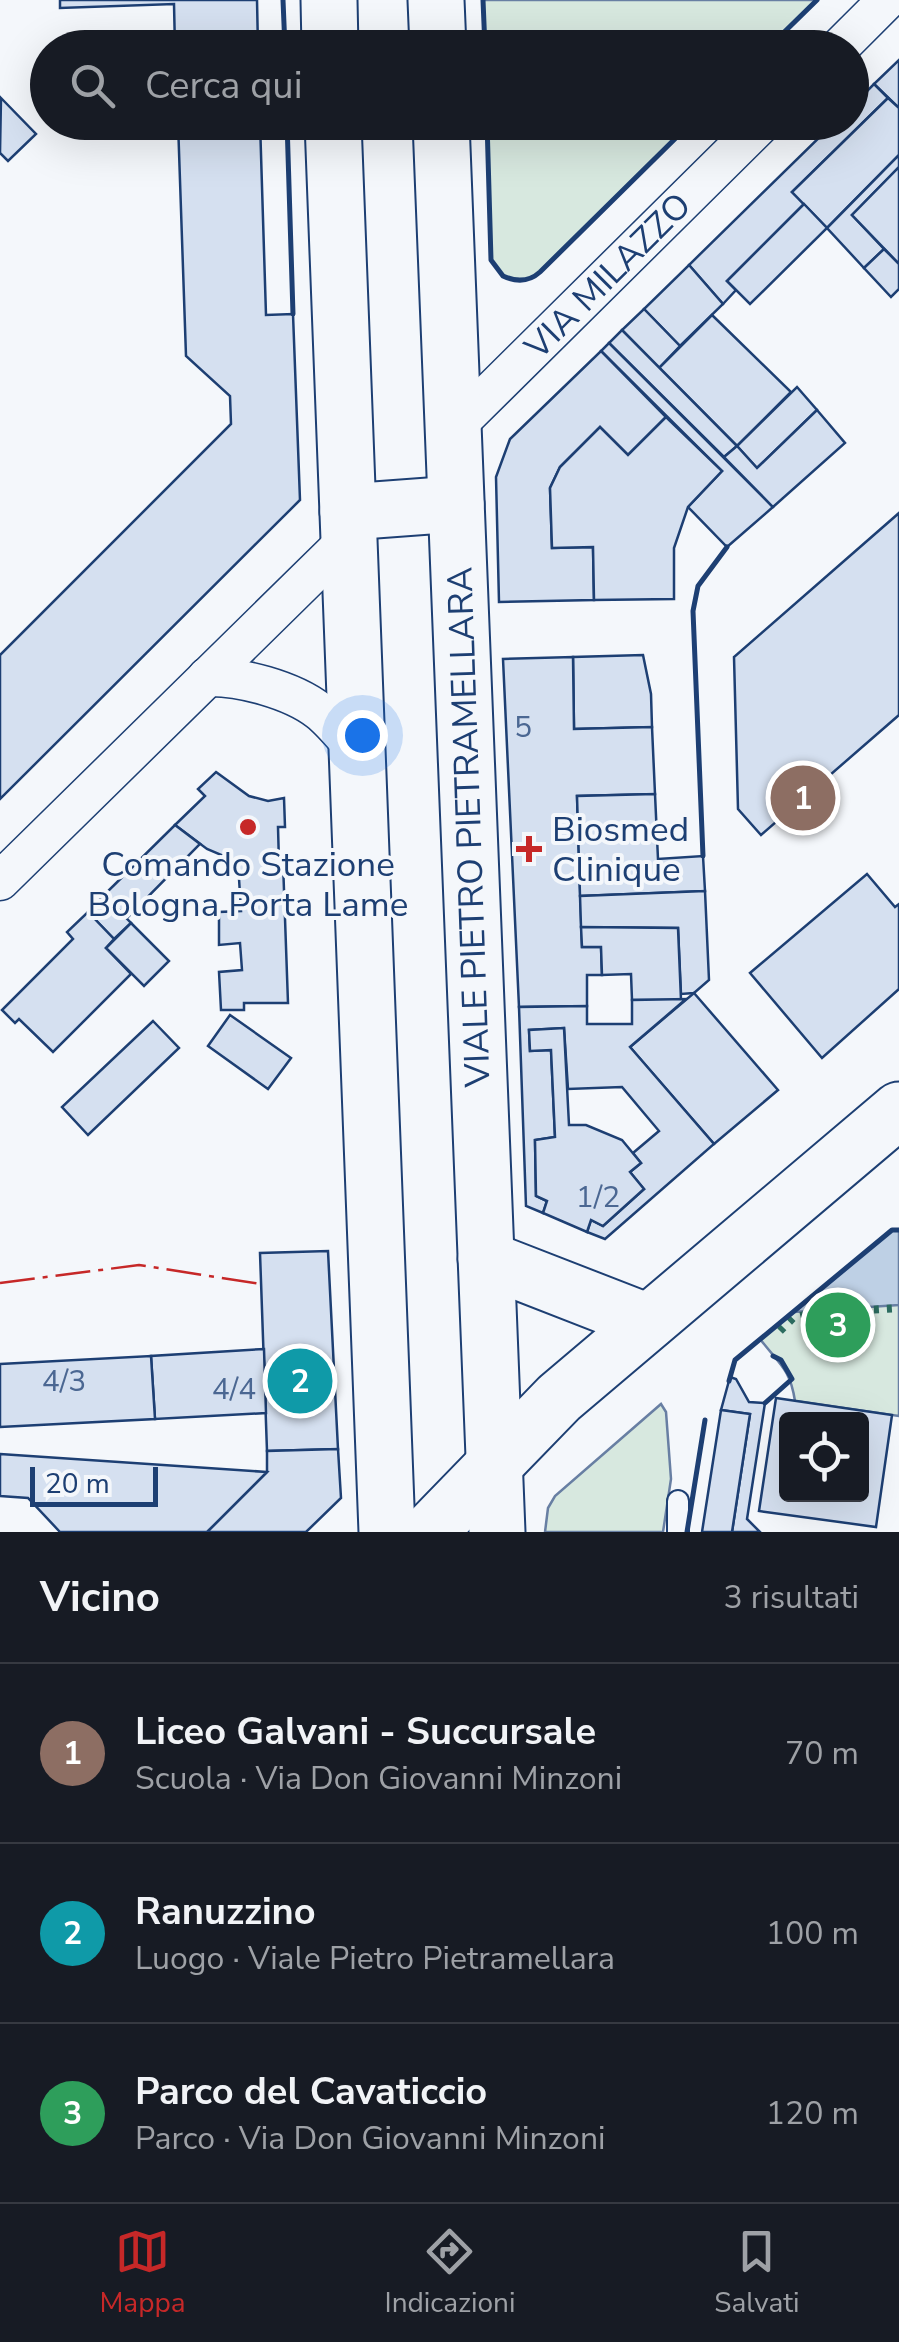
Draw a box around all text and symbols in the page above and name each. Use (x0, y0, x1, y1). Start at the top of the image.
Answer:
search box (30, 30, 869, 140)
icon: search (65, 58, 120, 113)
text: Cerca qui (145, 60, 302, 111)
street label: VIA MILAZZO (514, 182, 702, 370)
street label: VIALE PIETRO PIETRAMELLARA (436, 566, 502, 1089)
house number: 5 (514, 707, 532, 748)
your location (337, 710, 388, 761)
pin: 1 (770, 760, 836, 836)
place label: Biosmed Clinique (552, 806, 689, 893)
marker: Comando Stazione Bologna Porta Lame (237, 816, 259, 838)
marker: Biosmed Clinique (516, 836, 542, 862)
place label: Comando Stazione Bologna Porta Lame (88, 841, 408, 928)
house number: 1/2 (576, 1177, 620, 1218)
pin: 3 (806, 1288, 870, 1362)
pin: 2 (268, 1344, 332, 1418)
house number: 4/3 (42, 1361, 86, 1402)
house number: 4/4 (212, 1369, 256, 1410)
map controls (779, 1412, 869, 1502)
button: locate (779, 1412, 869, 1502)
scale bar (30, 1462, 158, 1506)
text: 20 m (45, 1465, 110, 1503)
text: Vicino (40, 1569, 160, 1626)
text: 3 risultati (723, 1576, 859, 1619)
text: Liceo Galvani - Succursale (135, 1706, 596, 1757)
text: 1 (63, 1732, 82, 1775)
text: 70 m (785, 1732, 859, 1775)
text: Scuola · Via Don Giovanni Minzoni (135, 1757, 622, 1800)
text: Ranuzzino (135, 1886, 316, 1937)
text: 2 (63, 1912, 82, 1955)
text: 100 m (766, 1912, 859, 1955)
text: Luogo · Viale Pietro Pietramellara (135, 1937, 615, 1980)
text: Parco del Cavaticcio (135, 2066, 487, 2117)
text: 3 (63, 2092, 82, 2135)
text: 120 m (766, 2092, 859, 2135)
text: Parco · Via Don Giovanni Minzoni (135, 2117, 606, 2160)
tab: Mappa (99, 2224, 186, 2322)
tab: Indicazioni (384, 2224, 515, 2322)
tab: Salvati (714, 2224, 800, 2322)

